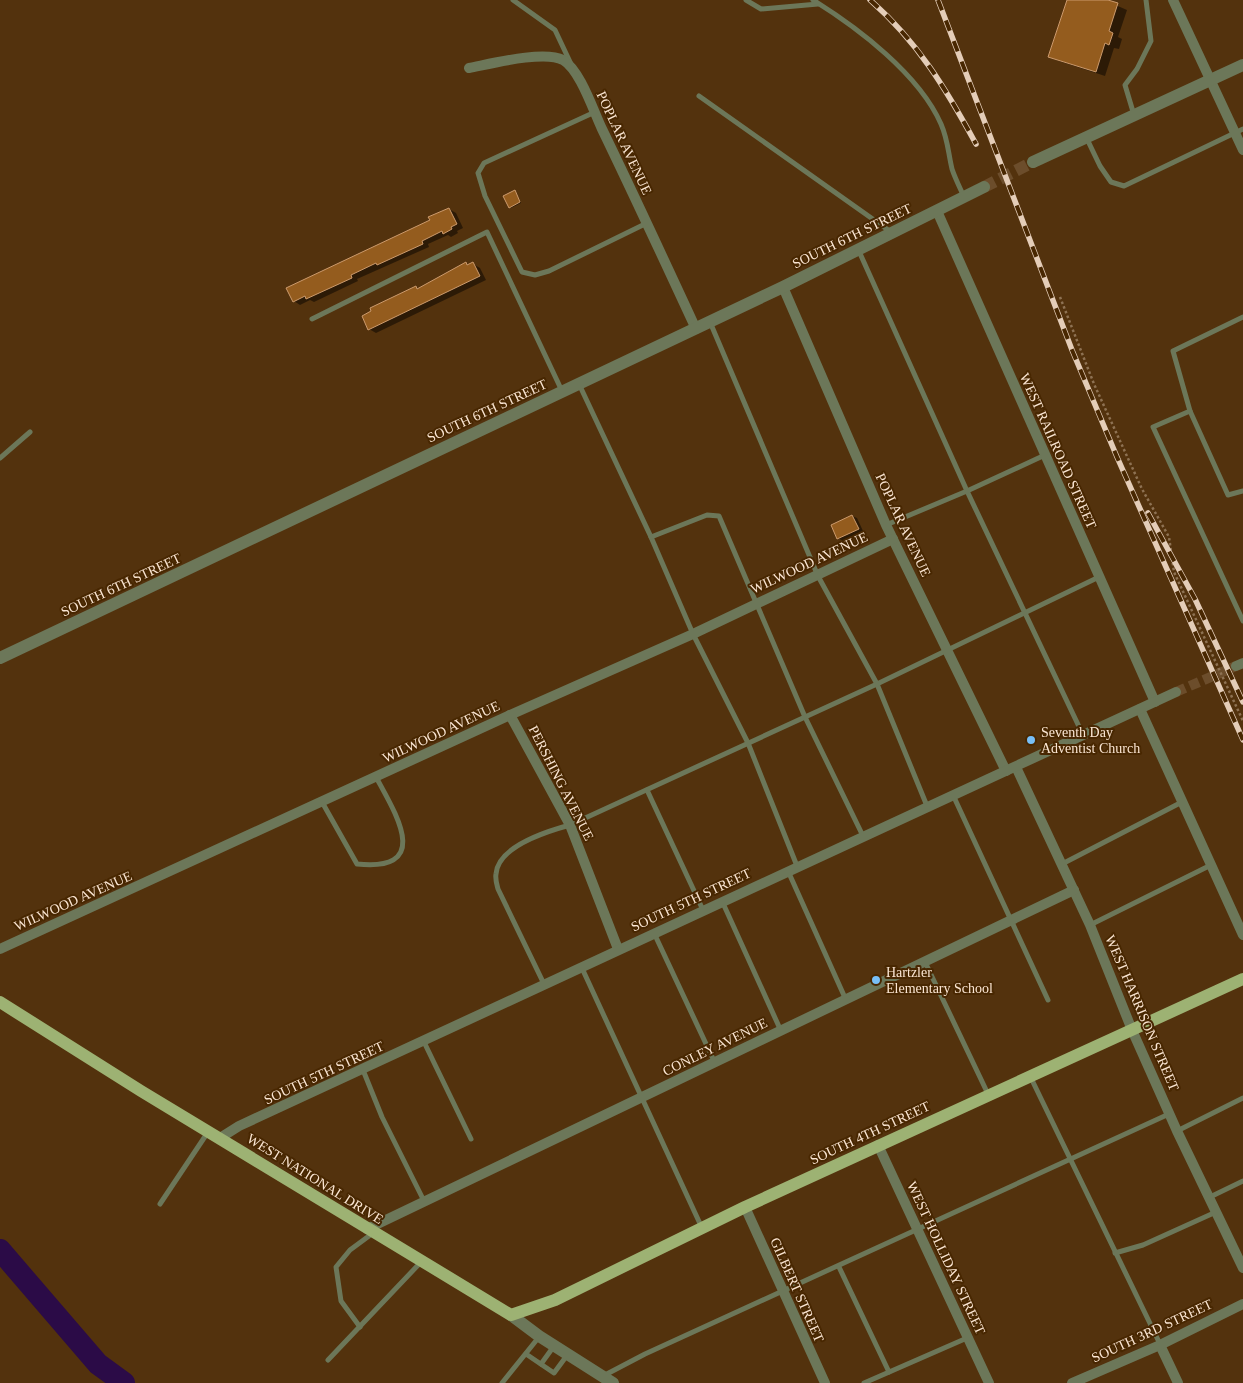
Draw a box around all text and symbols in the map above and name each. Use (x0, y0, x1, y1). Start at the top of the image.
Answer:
street label: POPLAR AVENUE (594, 89, 654, 197)
street label: SOUTH 6TH STREET (790, 200, 914, 271)
street label: WEST RAILROAD STREET (1017, 371, 1099, 531)
street label: SOUTH 6TH STREET (425, 376, 550, 445)
street label: POPLAR AVENUE (873, 471, 933, 579)
street label: WILWOOD AVENUE (748, 529, 870, 597)
street label: SOUTH 6TH STREET (59, 550, 184, 619)
street label: WILWOOD AVENUE (380, 698, 502, 766)
street label: PERSHING AVENUE (526, 723, 596, 843)
place label: Seventh Day Adventist Church (1041, 725, 1140, 756)
marker: Seventh Day Adventist Church (1025, 734, 1037, 746)
street label: SOUTH 5TH STREET (629, 865, 754, 934)
street label: WILWOOD AVENUE (12, 868, 134, 934)
street label: WEST HARRISON STREET (1102, 933, 1182, 1094)
place label: Hartzler Elementary School (886, 965, 993, 996)
marker: Hartzler Elementary School (870, 974, 882, 986)
street label: CONLEY AVENUE (660, 1015, 770, 1079)
street label: SOUTH 5TH STREET (262, 1038, 387, 1107)
street label: SOUTH 4TH STREET (808, 1098, 933, 1167)
street label: WEST NATIONAL DRIVE (244, 1131, 386, 1227)
street label: WEST HOLLIDAY STREET (904, 1179, 988, 1337)
street label: GILBERT STREET (767, 1235, 827, 1345)
street label: SOUTH 3RD STREET (1089, 1296, 1215, 1366)

